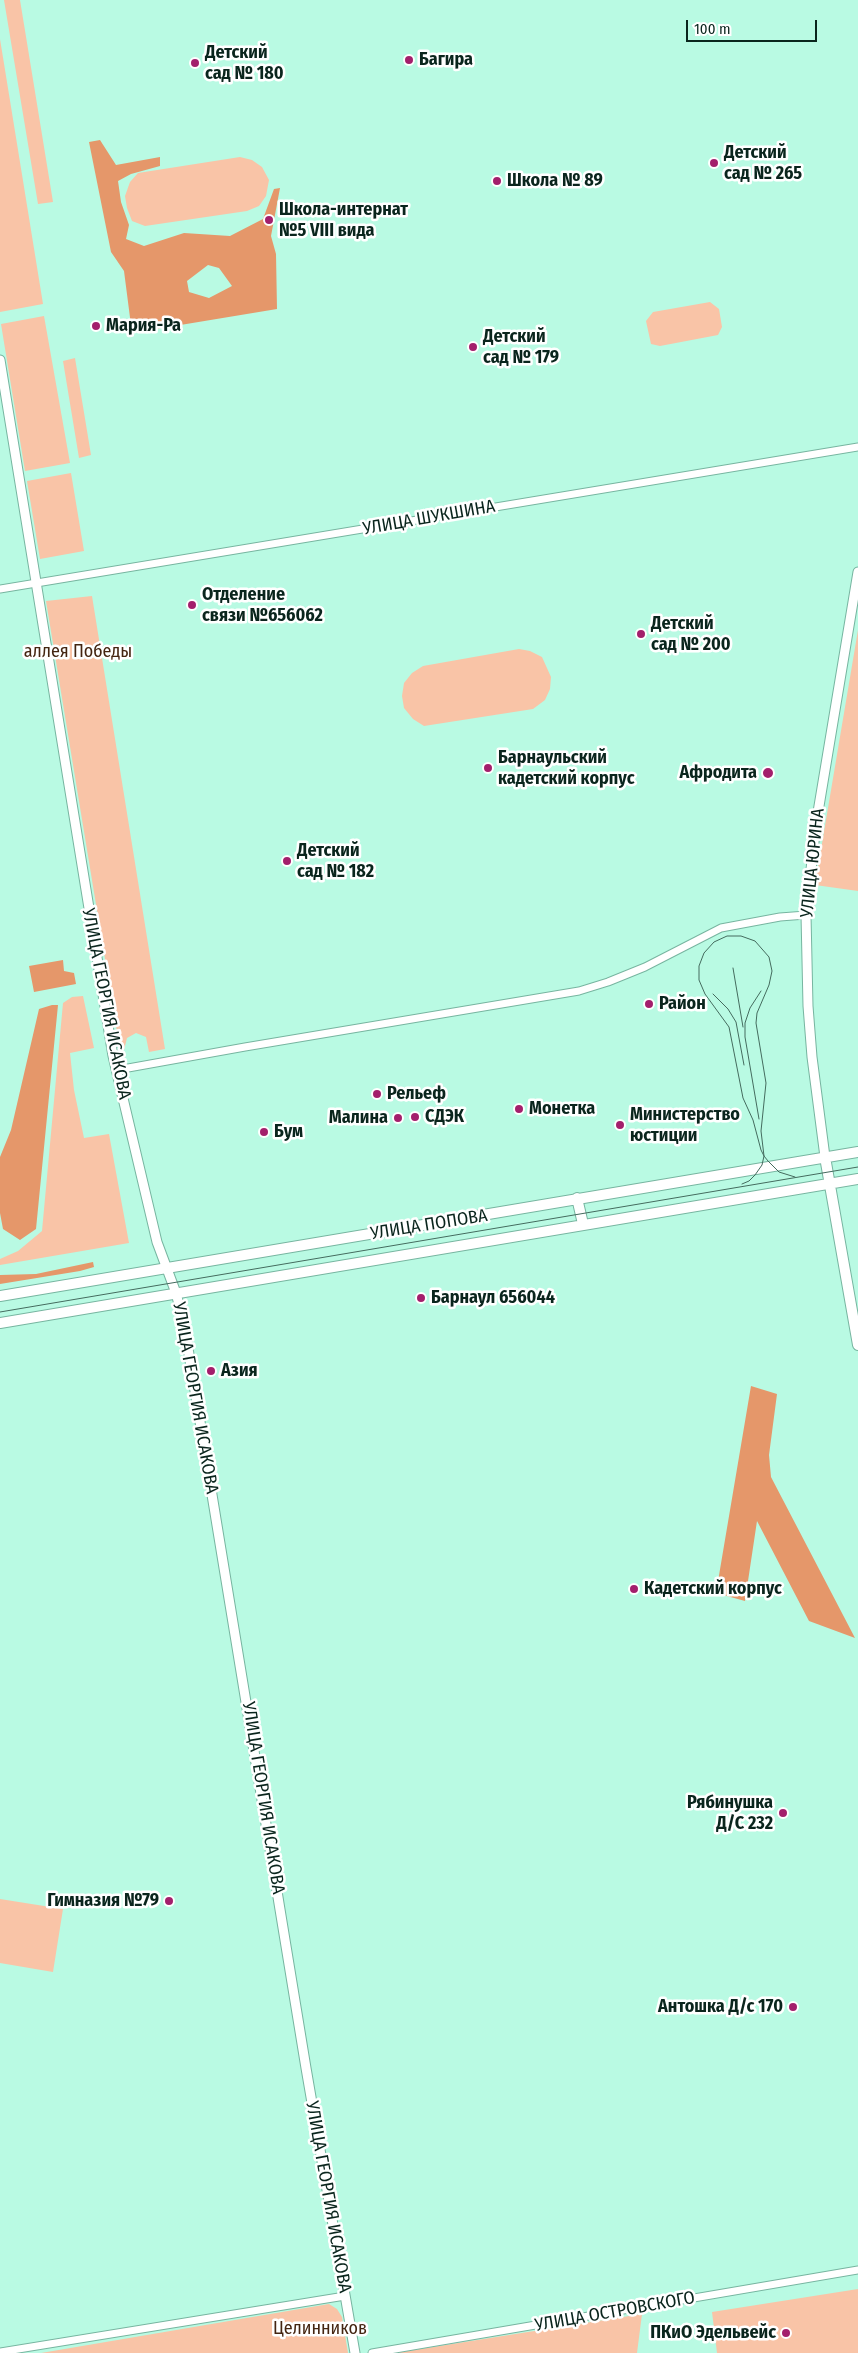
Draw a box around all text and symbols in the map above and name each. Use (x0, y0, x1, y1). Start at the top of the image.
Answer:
scale bar (688, 10, 819, 42)
text: 100 m (694, 20, 731, 38)
place label: Детский сад № 180 (205, 42, 284, 84)
place label: Багира (419, 49, 473, 71)
marker: Багира (403, 54, 415, 66)
marker: Детский сад № 180 (189, 57, 201, 69)
place label: Детский сад № 265 (724, 142, 802, 184)
marker: Детский сад № 265 (708, 157, 720, 169)
place label: Школа № 89 (507, 170, 603, 192)
marker: Школа № 89 (491, 175, 503, 187)
place label: Школа-интернат №5 VIII вида (279, 199, 408, 242)
marker: Школа-интернат №5 VIII вида (263, 214, 275, 226)
place label: Мария-Ра (106, 315, 181, 337)
marker: Мария-Ра (90, 320, 102, 332)
place label: Детский сад № 179 (483, 326, 559, 368)
marker: Детский сад № 179 (467, 341, 479, 353)
street label: УЛИЦА ШУКШИНА (361, 496, 497, 540)
place label: Отделение связи №656062 (202, 584, 323, 626)
marker: Отделение связи №656062 (186, 599, 198, 611)
place label: Детский сад № 200 (651, 613, 731, 656)
marker: Детский сад № 200 (635, 628, 647, 640)
park label: аллея Победы (24, 641, 132, 663)
place label: Барнаульский кадетский корпус (498, 747, 635, 790)
marker: Барнаульский кадетский корпус (482, 762, 494, 774)
place label: Афродита (679, 762, 757, 784)
marker: Афродита (761, 766, 775, 780)
street label: УЛИЦА ЮРИНА (797, 807, 829, 919)
place label: Детский сад № 182 (297, 840, 374, 882)
marker: Детский сад № 182 (281, 855, 293, 867)
street label: УЛИЦА ГЕОРГИЯ ИСАКОВА (77, 907, 135, 1101)
place label: Район (659, 993, 706, 1015)
marker: Район (643, 998, 655, 1010)
place label: Рельеф (387, 1083, 446, 1105)
marker: Рельеф (371, 1088, 383, 1100)
place label: Монетка (529, 1098, 595, 1120)
marker: Монетка (513, 1103, 525, 1115)
place label: Министерство юстиции (630, 1104, 740, 1146)
place label: СДЭК (425, 1106, 464, 1128)
place label: Малина (329, 1107, 388, 1129)
marker: СДЭК (409, 1111, 421, 1123)
marker: Малина (392, 1112, 404, 1124)
marker: Министерство юстиции (614, 1119, 626, 1131)
place label: Бум (274, 1121, 303, 1143)
marker: Бум (258, 1126, 270, 1138)
street label: УЛИЦА ПОПОВА (369, 1205, 489, 1245)
place label: Барнаул 656044 (431, 1287, 555, 1309)
marker: Барнаул 656044 (415, 1292, 427, 1304)
street label: УЛИЦА ГЕОРГИЯ ИСАКОВА (167, 1300, 223, 1496)
place label: Азия (221, 1360, 258, 1382)
marker: Азия (205, 1365, 217, 1377)
place label: Кадетский корпус (644, 1578, 782, 1600)
marker: Кадетский корпус (628, 1583, 640, 1595)
street label: УЛИЦА ГЕОРГИЯ ИСАКОВА (237, 1700, 289, 1896)
place label: Рябинушка Д/С 232 (687, 1792, 773, 1835)
marker: Рябинушка Д/С 232 (777, 1807, 789, 1819)
place label: Гимназия №79 (47, 1890, 159, 1912)
marker: Гимназия №79 (163, 1895, 175, 1907)
place label: Антошка Д/с 170 (658, 1996, 783, 2018)
marker: Антошка Д/с 170 (787, 2001, 799, 2013)
street label: УЛИЦА ГЕОРГИЯ ИСАКОВА (300, 2099, 356, 2295)
street label: УЛИЦА ОСТРОВСКОГО (533, 2287, 697, 2337)
park label: Целинников (273, 2318, 367, 2340)
place label: ПКиО Эдельвейс (650, 2322, 776, 2344)
marker: ПКиО Эдельвейс (780, 2327, 792, 2339)

